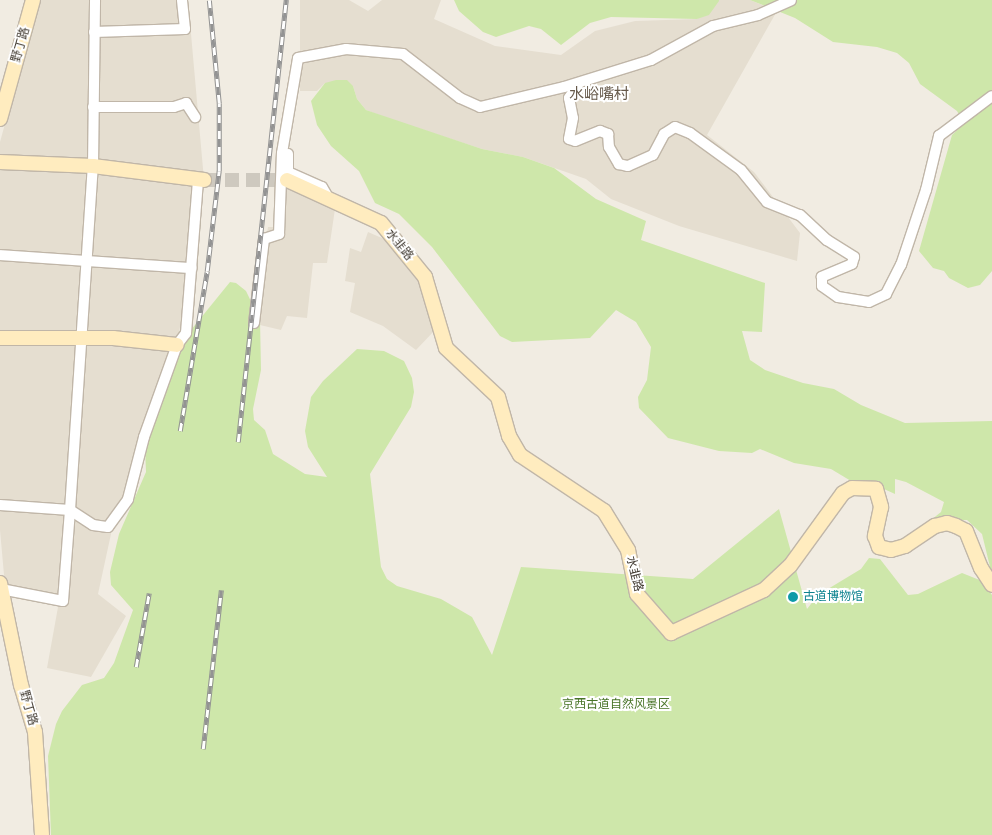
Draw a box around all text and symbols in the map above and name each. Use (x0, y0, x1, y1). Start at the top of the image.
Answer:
street label: 野丁路 (9, 26, 33, 64)
district label: 水峪嘴村 (569, 86, 629, 104)
street label: 水韭路 (382, 226, 416, 264)
street label: 水韭路 (623, 555, 645, 593)
place label: 古道博物馆 (803, 590, 863, 604)
marker: 古道博物馆 (787, 591, 799, 603)
street label: 野丁路 (16, 689, 40, 727)
park label: 京西古道自然风景区 (562, 698, 670, 712)

